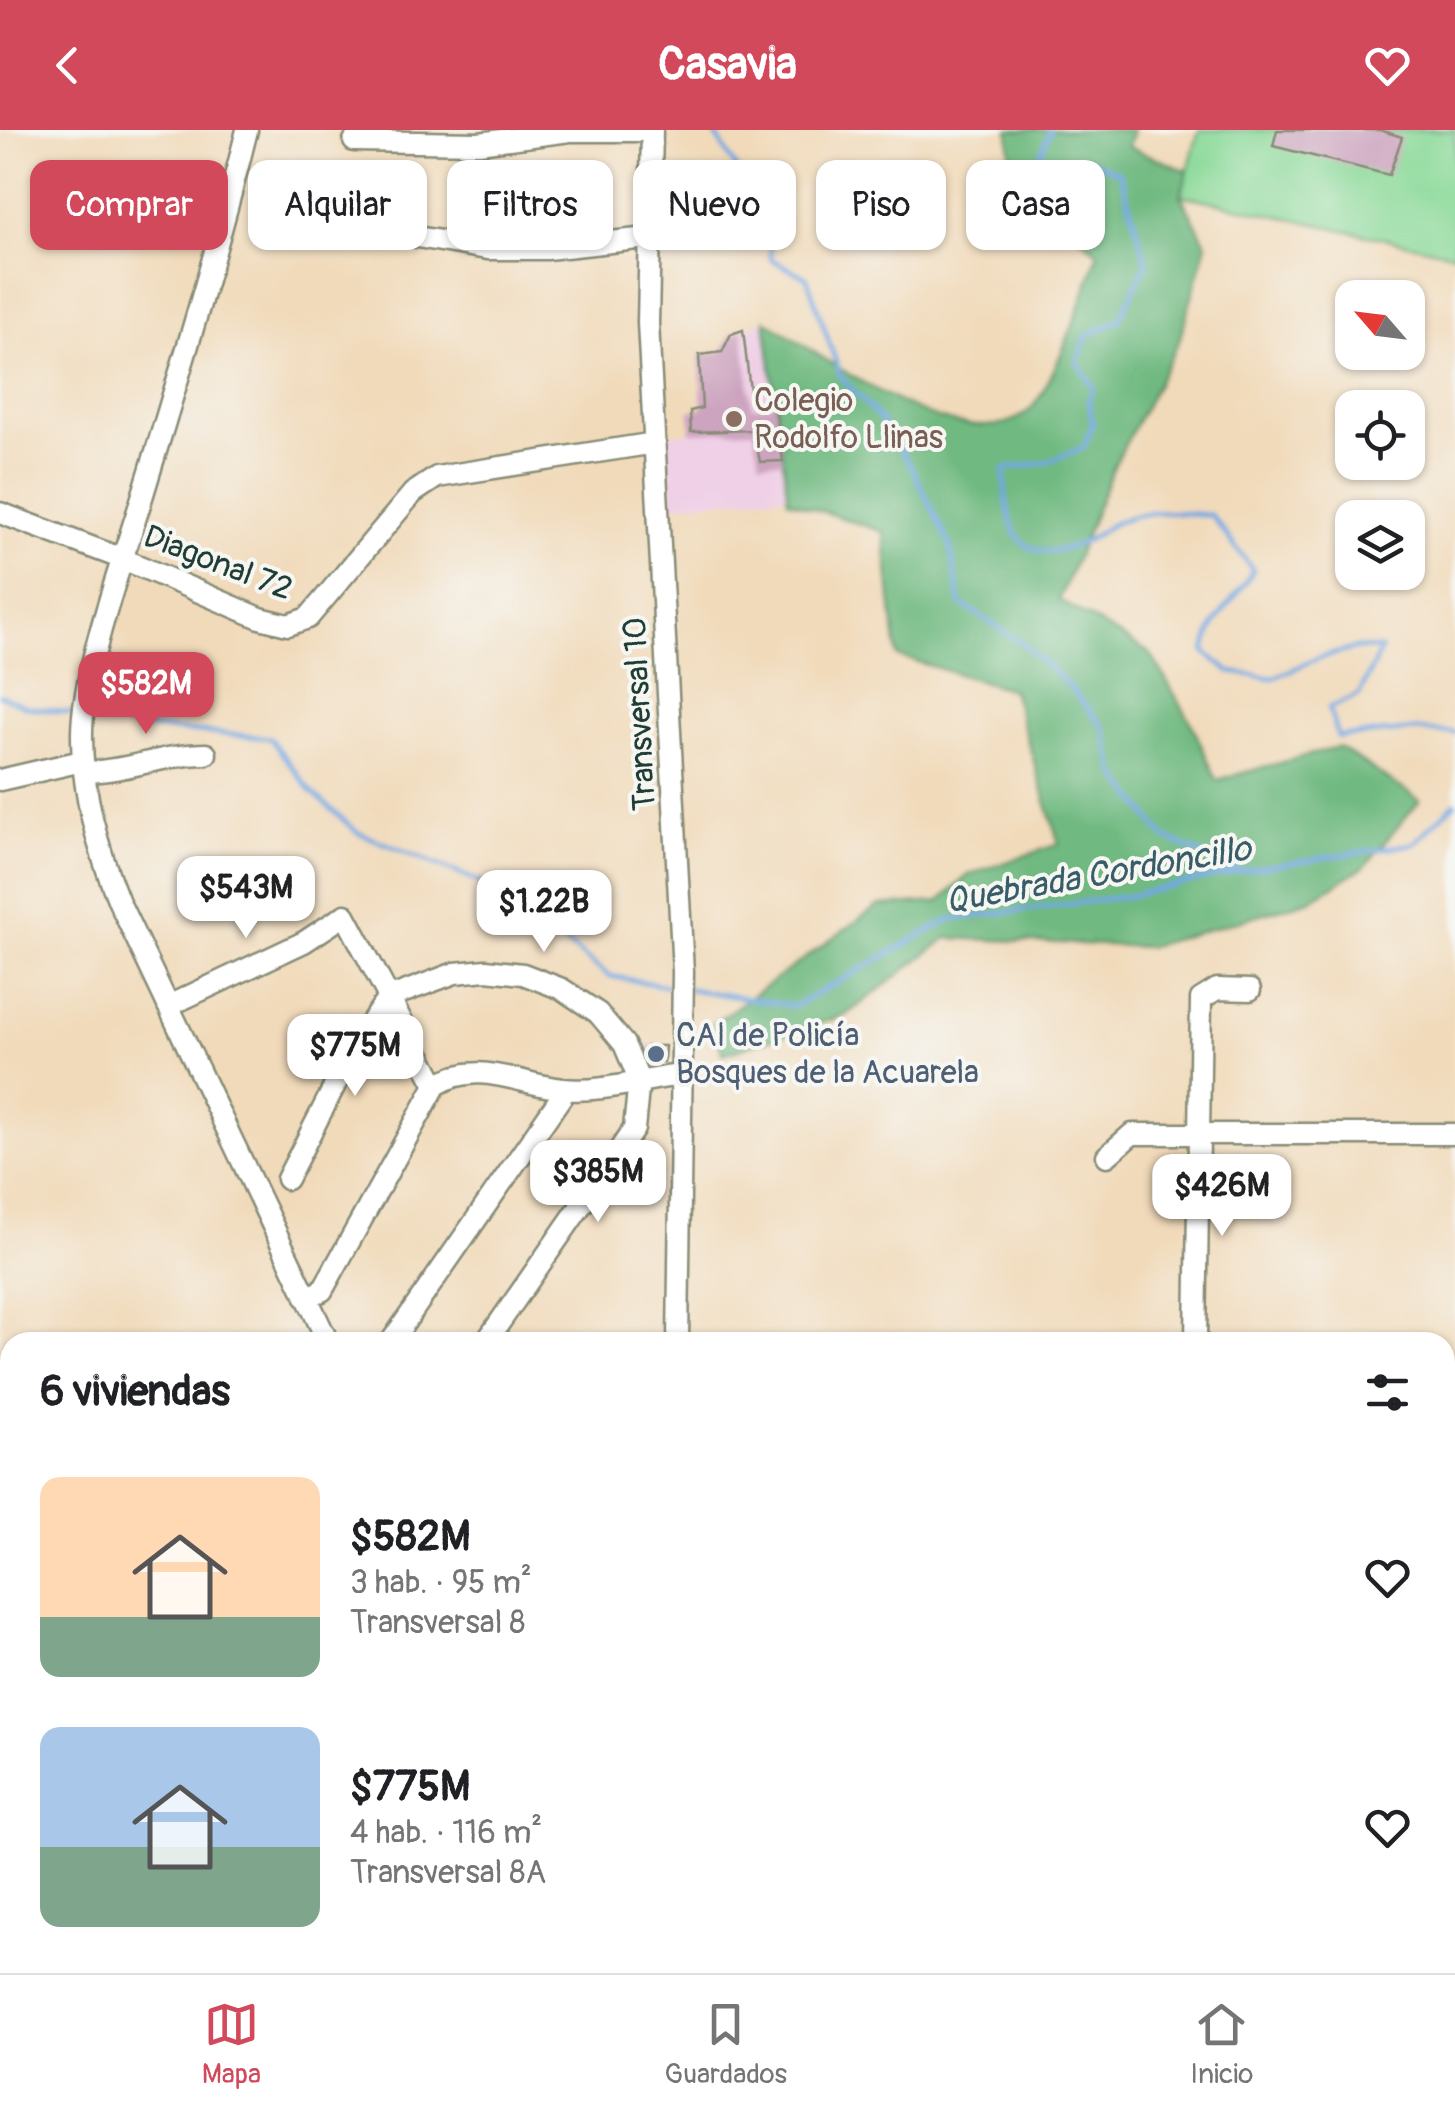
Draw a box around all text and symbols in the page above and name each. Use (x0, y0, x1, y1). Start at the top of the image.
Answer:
text: Casavia (658, 37, 797, 93)
icon: back (40, 38, 95, 93)
icon: heart (1360, 38, 1415, 93)
chip: Comprar (30, 160, 228, 250)
chip: Alquilar (248, 160, 427, 250)
chip: Filtros (447, 160, 613, 250)
chip: Nuevo (633, 160, 796, 250)
chip: Piso (816, 160, 946, 250)
chip: Casa (966, 160, 1105, 250)
north arrow (1335, 280, 1425, 370)
map controls (1335, 280, 1425, 590)
place label: Colegio Rodolfo Llinas (754, 381, 943, 458)
button: locate (1335, 390, 1425, 480)
marker: Colegio Rodolfo Llinas (723, 408, 745, 430)
button: layers (1335, 500, 1425, 590)
street label: Diagonal 72 (138, 516, 298, 610)
street label: Transversal 10 (615, 616, 665, 812)
pin: $582M (76, 652, 216, 737)
text: $582M (100, 664, 192, 704)
water label: Quebrada Cordoncillo (942, 826, 1256, 924)
pin: $543M (176, 856, 316, 941)
text: $543M (199, 868, 293, 908)
pin: $1.22B (463, 870, 625, 955)
text: $1.22B (499, 882, 589, 922)
pin: $775M (285, 1014, 425, 1099)
place label: CAI de Policía Bosques de la Acuarela (676, 1016, 979, 1093)
text: $775M (309, 1026, 401, 1066)
marker: CAI de Policía Bosques de la Acuarela (645, 1043, 667, 1065)
pin: $385M (528, 1140, 668, 1225)
text: $385M (552, 1152, 644, 1192)
pin: $426M (1152, 1154, 1292, 1239)
text: $426M (1174, 1166, 1270, 1206)
icon: filters (1360, 1365, 1415, 1420)
text: 6 viviendas (40, 1366, 230, 1418)
text: $582M (350, 1511, 470, 1563)
icon: home (120, 1517, 240, 1637)
icon: heart (1360, 1550, 1415, 1605)
text: 3 hab. · 95 m² (350, 1563, 532, 1603)
text: Transversal 8 (350, 1603, 525, 1643)
text: $775M (350, 1761, 470, 1813)
icon: home (120, 1767, 240, 1887)
icon: heart (1360, 1800, 1415, 1855)
text: 4 hab. · 116 m² (350, 1813, 542, 1853)
text: Transversal 8A (350, 1853, 546, 1893)
tab: Mapa (202, 1997, 261, 2092)
tab: Guardados (664, 1997, 787, 2092)
tab: Inicio (1190, 1997, 1253, 2092)

